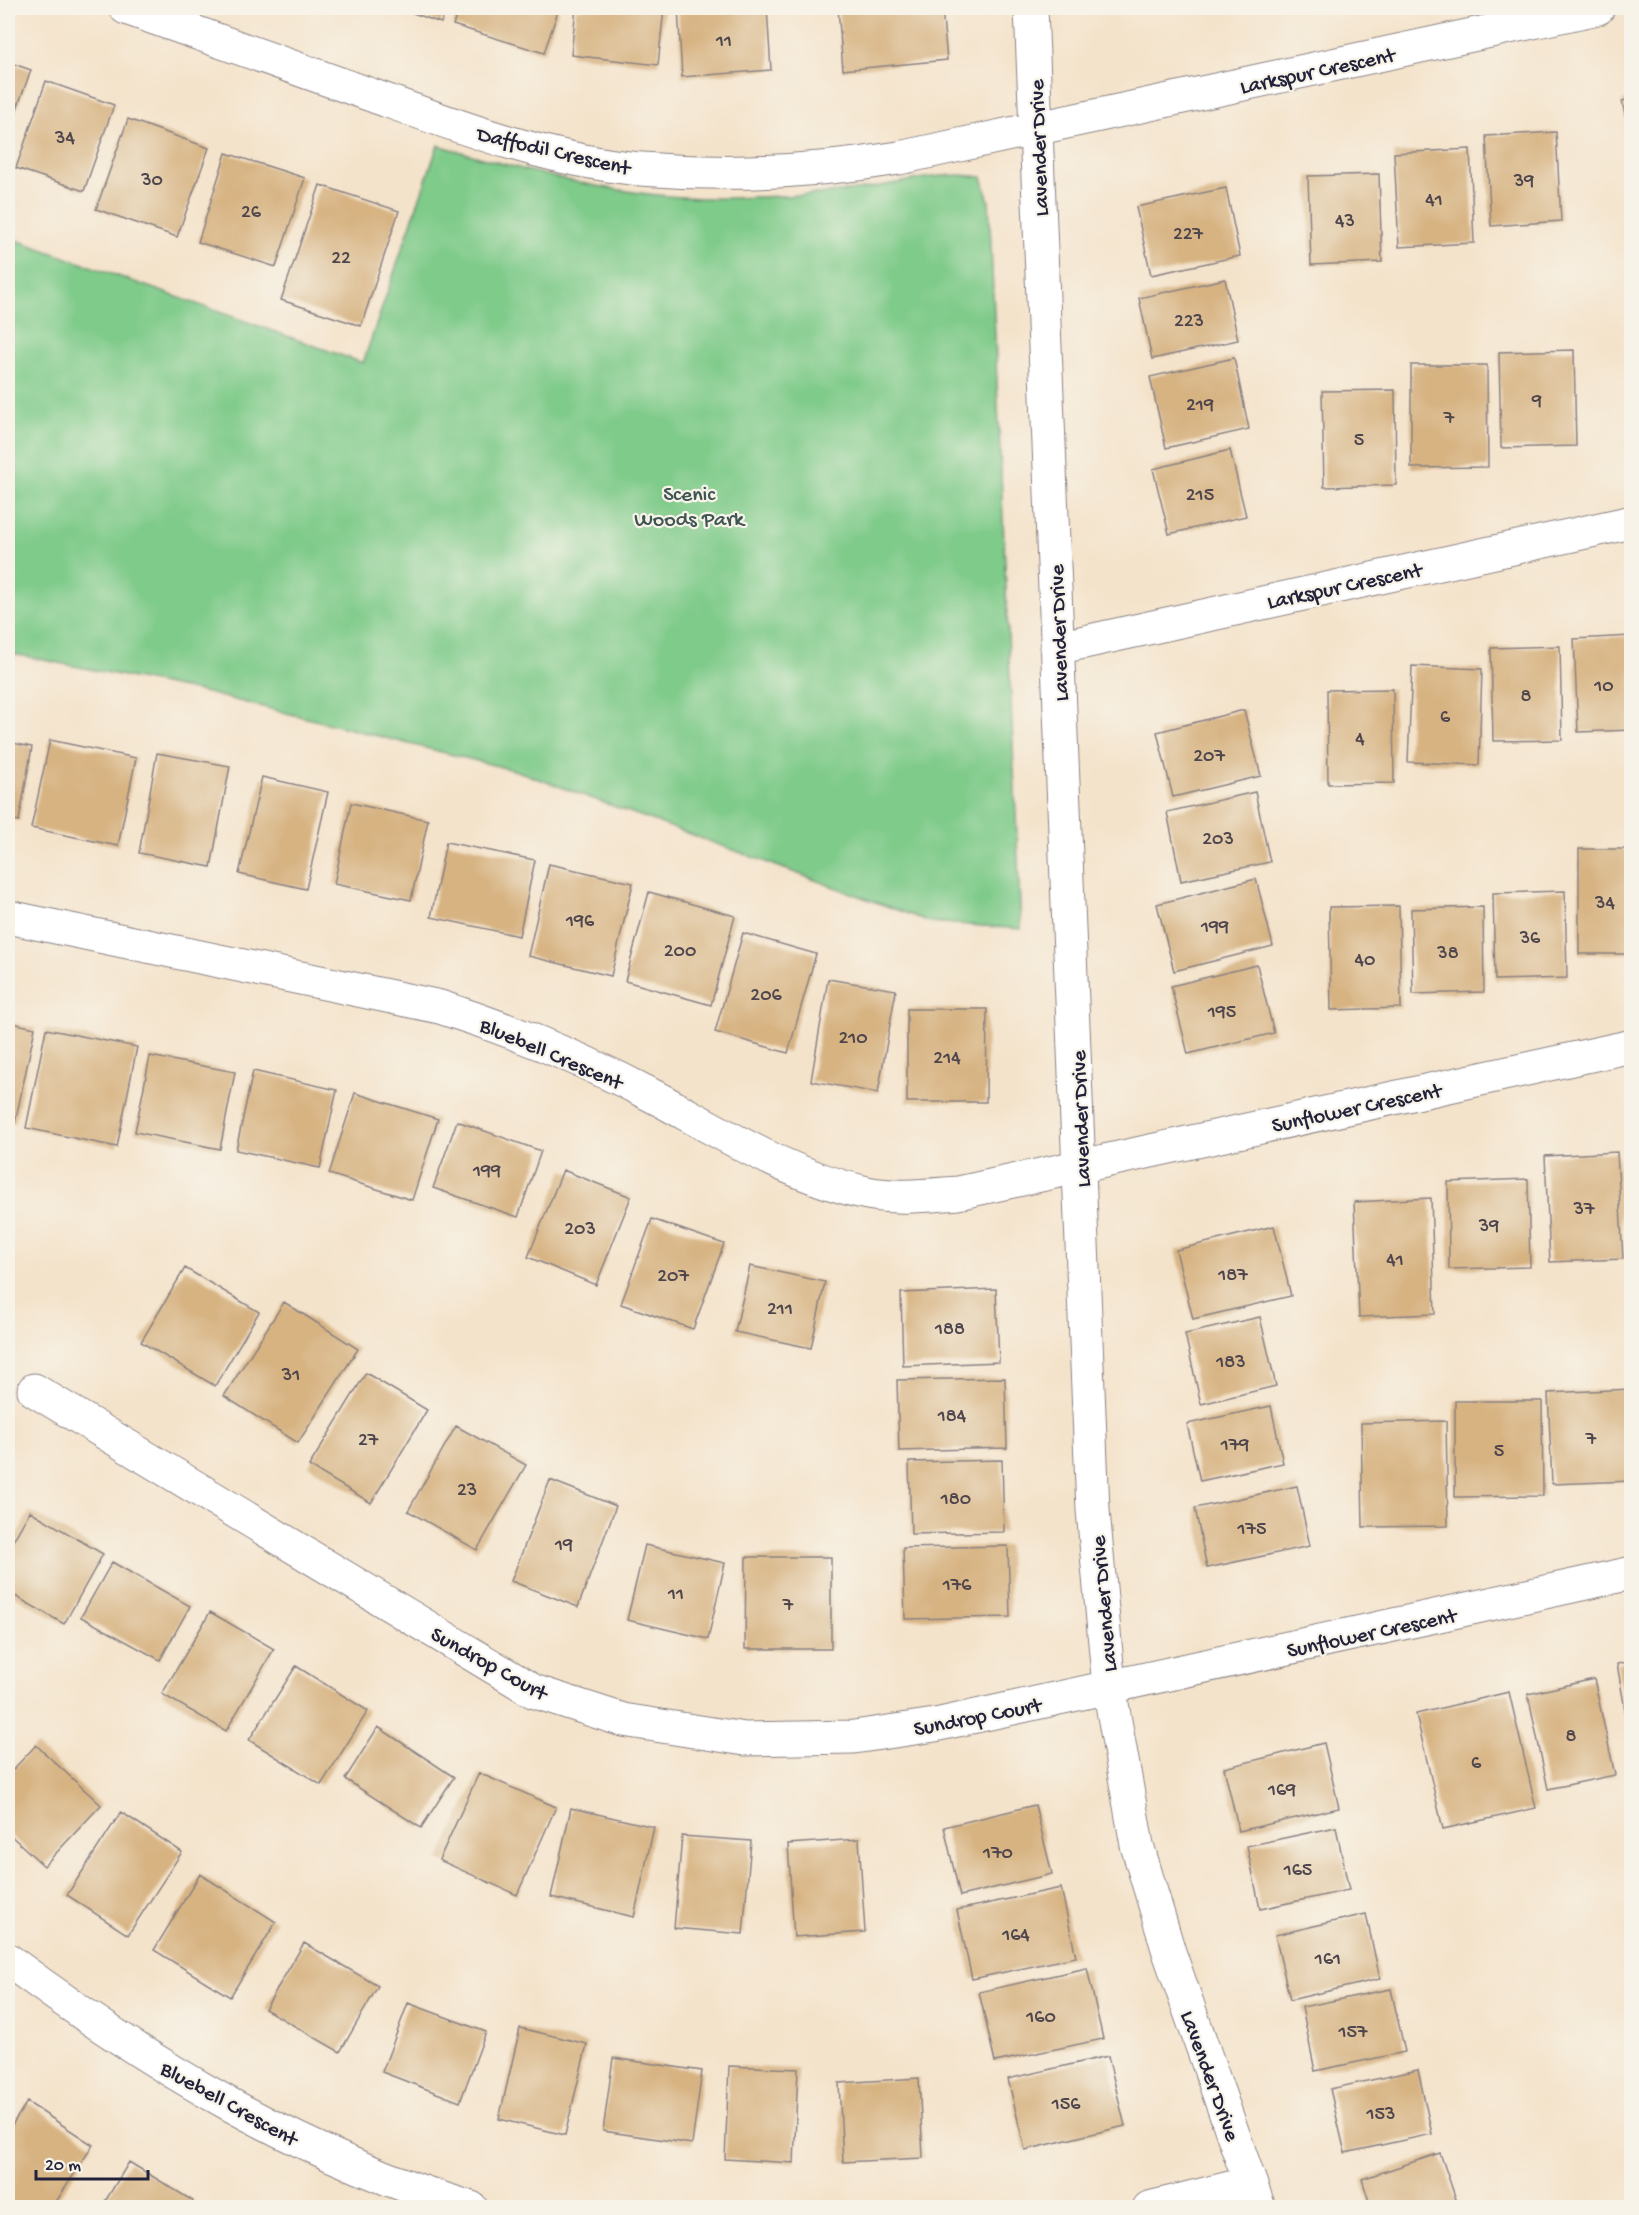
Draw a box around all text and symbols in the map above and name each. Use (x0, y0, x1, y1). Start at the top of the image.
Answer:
house number: 11 (715, 31, 732, 54)
street label: Larkspur Crescent (1238, 43, 1400, 102)
street label: Lavender Drive (1026, 78, 1056, 217)
street label: Daffodil Crescent (472, 122, 634, 184)
house number: 34 (54, 128, 75, 151)
house number: 30 (140, 170, 163, 193)
house number: 39 (1513, 171, 1534, 194)
house number: 41 (1425, 190, 1443, 213)
house number: 26 (241, 202, 262, 225)
house number: 43 (1335, 211, 1355, 234)
house number: 227 (1173, 224, 1204, 247)
house number: 22 (331, 248, 351, 271)
house number: 223 (1174, 311, 1204, 334)
house number: 9 (1531, 391, 1542, 414)
house number: 219 (1186, 395, 1214, 418)
house number: 7 (1443, 408, 1455, 431)
house number: 5 (1354, 430, 1364, 453)
park label: Scenic Woods Park (634, 483, 746, 534)
house number: 215 (1186, 485, 1214, 508)
street label: Larkspur Crescent (1265, 558, 1427, 617)
street label: Lavender Drive (1046, 563, 1076, 702)
house number: 10 (1593, 676, 1614, 699)
house number: 8 (1521, 686, 1532, 709)
house number: 6 (1440, 707, 1451, 730)
house number: 4 (1355, 729, 1365, 752)
house number: 207 (1193, 746, 1225, 769)
house number: 203 (1202, 829, 1234, 852)
house number: 34 (1594, 893, 1615, 916)
house number: 196 (565, 911, 595, 934)
house number: 199 (1200, 917, 1229, 940)
house number: 36 (1519, 928, 1541, 951)
house number: 200 (664, 941, 696, 964)
house number: 38 (1436, 943, 1459, 966)
house number: 40 (1355, 950, 1375, 973)
house number: 206 (750, 985, 783, 1008)
house number: 195 (1207, 1002, 1236, 1025)
street label: Bluebell Crescent (474, 1013, 628, 1098)
house number: 210 (838, 1028, 868, 1051)
house number: 214 (933, 1048, 961, 1071)
street label: Lavender Drive (1068, 1049, 1098, 1188)
street label: Sunflower Crescent (1270, 1079, 1446, 1141)
house number: 199 (472, 1161, 501, 1184)
house number: 37 (1573, 1199, 1595, 1222)
house number: 39 (1478, 1216, 1499, 1239)
house number: 203 (564, 1219, 596, 1242)
house number: 41 (1386, 1250, 1404, 1273)
house number: 187 (1217, 1265, 1248, 1288)
house number: 207 (657, 1266, 689, 1289)
house number: 211 (767, 1299, 793, 1322)
house number: 188 (934, 1319, 965, 1342)
house number: 183 (1215, 1352, 1246, 1375)
house number: 31 (281, 1365, 300, 1388)
house number: 184 (937, 1406, 967, 1429)
house number: 7 (1585, 1429, 1597, 1452)
house number: 27 (358, 1430, 379, 1453)
house number: 179 (1220, 1435, 1249, 1458)
house number: 5 (1494, 1441, 1504, 1464)
house number: 23 (457, 1480, 477, 1503)
house number: 180 (940, 1489, 971, 1512)
house number: 175 (1237, 1519, 1267, 1542)
street label: Lavender Drive (1087, 1534, 1125, 1673)
house number: 19 (554, 1535, 573, 1558)
house number: 176 (942, 1575, 972, 1598)
house number: 11 (667, 1584, 684, 1607)
house number: 7 (782, 1595, 794, 1618)
street label: Sunflower Crescent (1285, 1604, 1461, 1666)
street label: Sundrop Court (425, 1623, 553, 1709)
street label: Sundrop Court (912, 1693, 1046, 1744)
house number: 8 (1566, 1726, 1577, 1749)
house number: 6 (1471, 1753, 1482, 1776)
house number: 169 (1267, 1780, 1296, 1803)
house number: 170 (982, 1843, 1013, 1866)
house number: 165 (1283, 1860, 1312, 1883)
house number: 164 (1001, 1925, 1030, 1948)
house number: 161 (1314, 1949, 1341, 1972)
house number: 160 (1025, 2007, 1056, 2030)
street label: Lavender Drive (1173, 2008, 1244, 2146)
house number: 157 (1338, 2022, 1368, 2045)
street label: Bluebell Crescent (154, 2057, 303, 2155)
house number: 156 (1051, 2094, 1081, 2117)
house number: 153 (1366, 2104, 1395, 2127)
scale bar (36, 2143, 148, 2181)
text: 20 m (45, 2156, 81, 2177)

